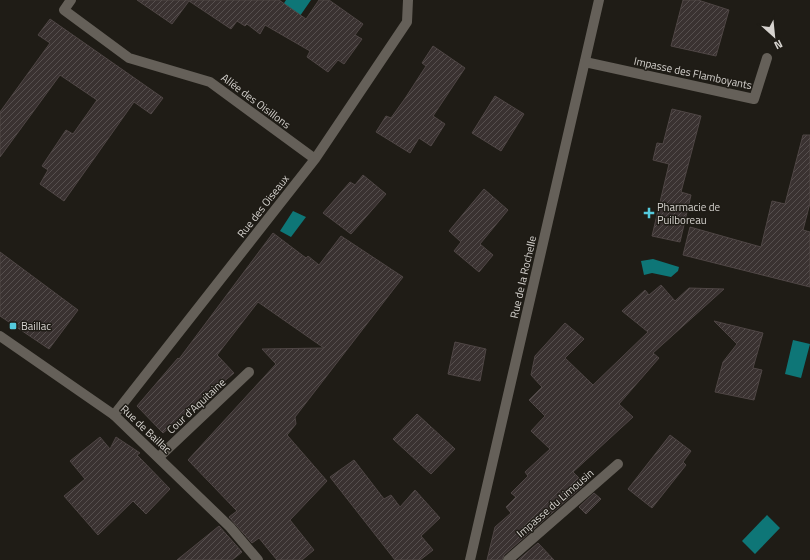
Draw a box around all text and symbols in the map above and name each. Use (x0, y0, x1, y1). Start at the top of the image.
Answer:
north arrow (754, 16, 794, 56)
text: N (772, 36, 786, 54)
street label: Impasse des Flamboyants (632, 53, 754, 93)
street label: Allée des Oisillons (218, 70, 294, 132)
street label: Rue des Oiseaux (233, 171, 293, 241)
place label: Pharmacie de Puilboreau (657, 199, 720, 228)
marker: Pharmacie de Puilboreau (644, 208, 654, 218)
street label: Rue de la Rochelle (506, 234, 540, 320)
place label: Baillac (21, 318, 51, 334)
marker: Baillac (8, 321, 18, 331)
street label: Cour d'Aquitaine (163, 374, 229, 437)
street label: Rue de Baillac (117, 401, 175, 457)
street label: Impasse du Limousin (513, 465, 597, 541)

